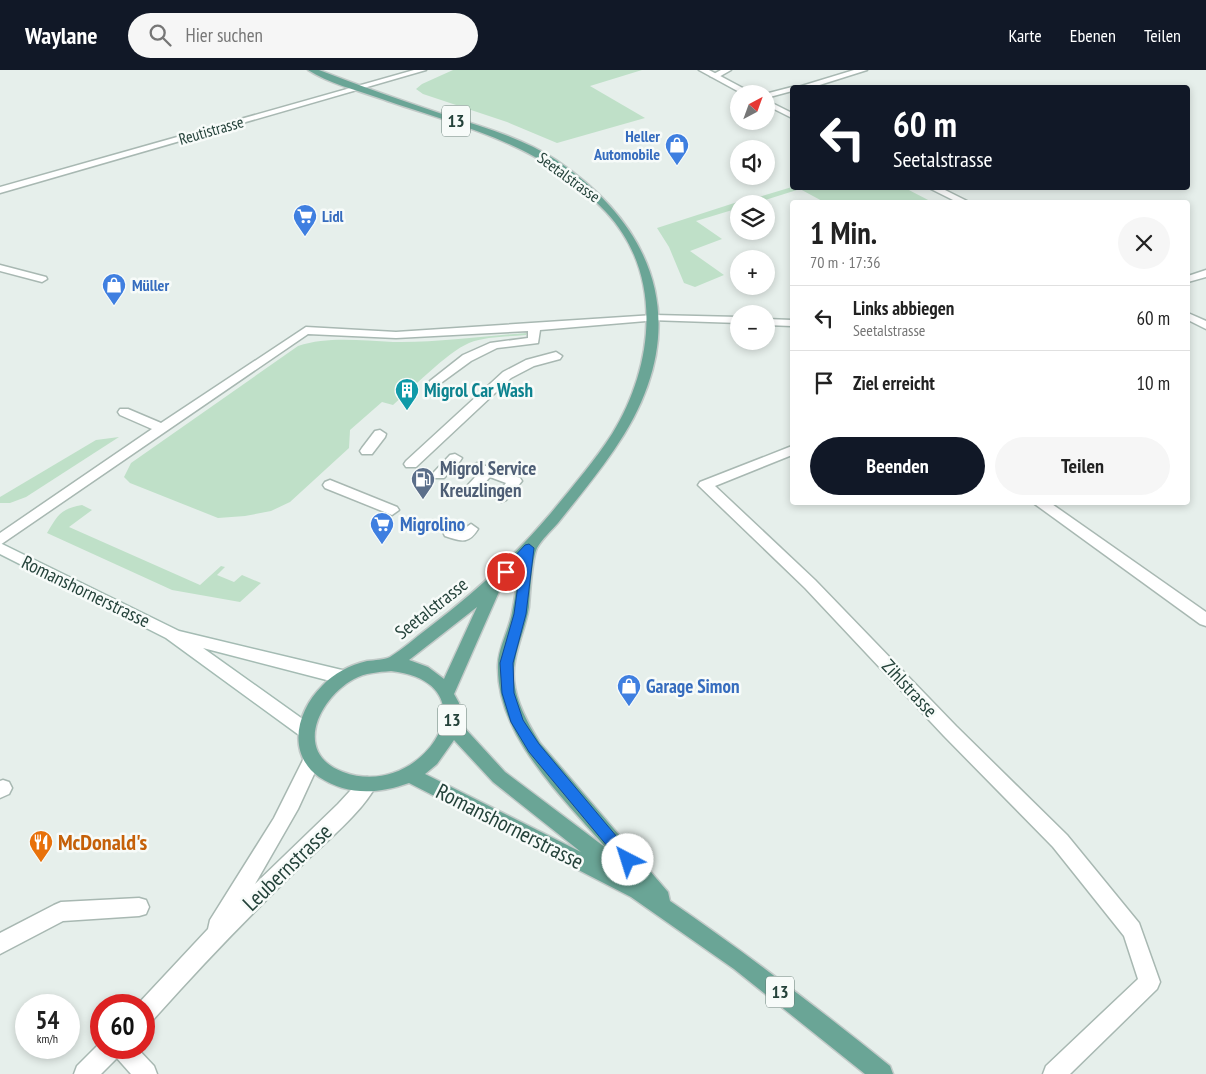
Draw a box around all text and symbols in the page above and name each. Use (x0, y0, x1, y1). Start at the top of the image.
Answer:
search box (128, 13, 478, 58)
text: Waylane (25, 20, 98, 51)
icon: search (146, 21, 174, 49)
text: Hier suchen (186, 23, 263, 47)
text: Karte (1008, 24, 1042, 47)
text: Ebenen (1070, 24, 1116, 47)
text: Teilen (1144, 24, 1181, 47)
north arrow (730, 85, 775, 130)
map controls (730, 85, 775, 350)
text: 60 m (893, 101, 957, 147)
icon: left (810, 105, 875, 170)
road number: 13 (442, 106, 470, 136)
street label: Reutistrasse (176, 111, 246, 149)
place label: Heller Automobile (593, 126, 660, 164)
shop icon: Heller Automobile (664, 132, 690, 166)
button: sound (730, 140, 775, 185)
text: Seetalstrasse (893, 145, 993, 173)
street label: Seetalstrasse (534, 148, 604, 206)
button: layers (730, 195, 775, 240)
supermarket icon: Lidl (292, 203, 318, 237)
place label: Lidl (322, 206, 344, 226)
text: 1 Min. (810, 213, 877, 252)
button: close (1118, 217, 1170, 269)
button: + (730, 250, 775, 295)
text: 70 m · 17:36 (810, 252, 881, 272)
shop icon: Müller (101, 272, 127, 306)
place label: Müller (132, 275, 169, 295)
text: Links abbiegen (853, 296, 954, 320)
icon: left (810, 304, 838, 332)
button: − (730, 305, 775, 350)
text: 60 m (1137, 306, 1170, 330)
text: Seetalstrasse (853, 320, 925, 340)
icon: arrive (810, 369, 838, 397)
text: Ziel erreicht (853, 371, 935, 395)
text: 10 m (1137, 371, 1170, 395)
building icon: Migrol Car Wash (394, 377, 420, 411)
place label: Migrol Car Wash (424, 378, 533, 402)
button: Beenden (810, 437, 985, 495)
button: Teilen (995, 437, 1170, 495)
place label: Migrol Service Kreuzlingen (440, 456, 536, 502)
fuel station icon: Migrol Service Kreuzlingen (410, 466, 436, 500)
supermarket icon: Migrolino (369, 511, 395, 545)
place label: Migrolino (400, 512, 465, 536)
street label: Romanshornerstrasse (18, 550, 154, 632)
pin (485, 551, 527, 593)
icon: arrive (492, 558, 520, 586)
street label: Seetalstrasse (390, 572, 472, 644)
street label: Zihlstrasse (877, 654, 943, 722)
shop icon: Garage Simon (616, 673, 642, 707)
place label: Garage Simon (646, 674, 739, 698)
road number: 13 (438, 704, 466, 736)
street label: Romanshornerstrasse (432, 777, 588, 875)
street label: Leubernstrasse (236, 818, 338, 916)
place label: McDonald's (58, 828, 147, 856)
restaurant icon: McDonald's (28, 829, 54, 863)
position arrow (601, 833, 653, 885)
road number: 13 (766, 976, 794, 1008)
speed limit sign: 60 (90, 994, 155, 1059)
text: 54 (36, 1004, 59, 1036)
text: km/h (37, 1031, 58, 1046)

